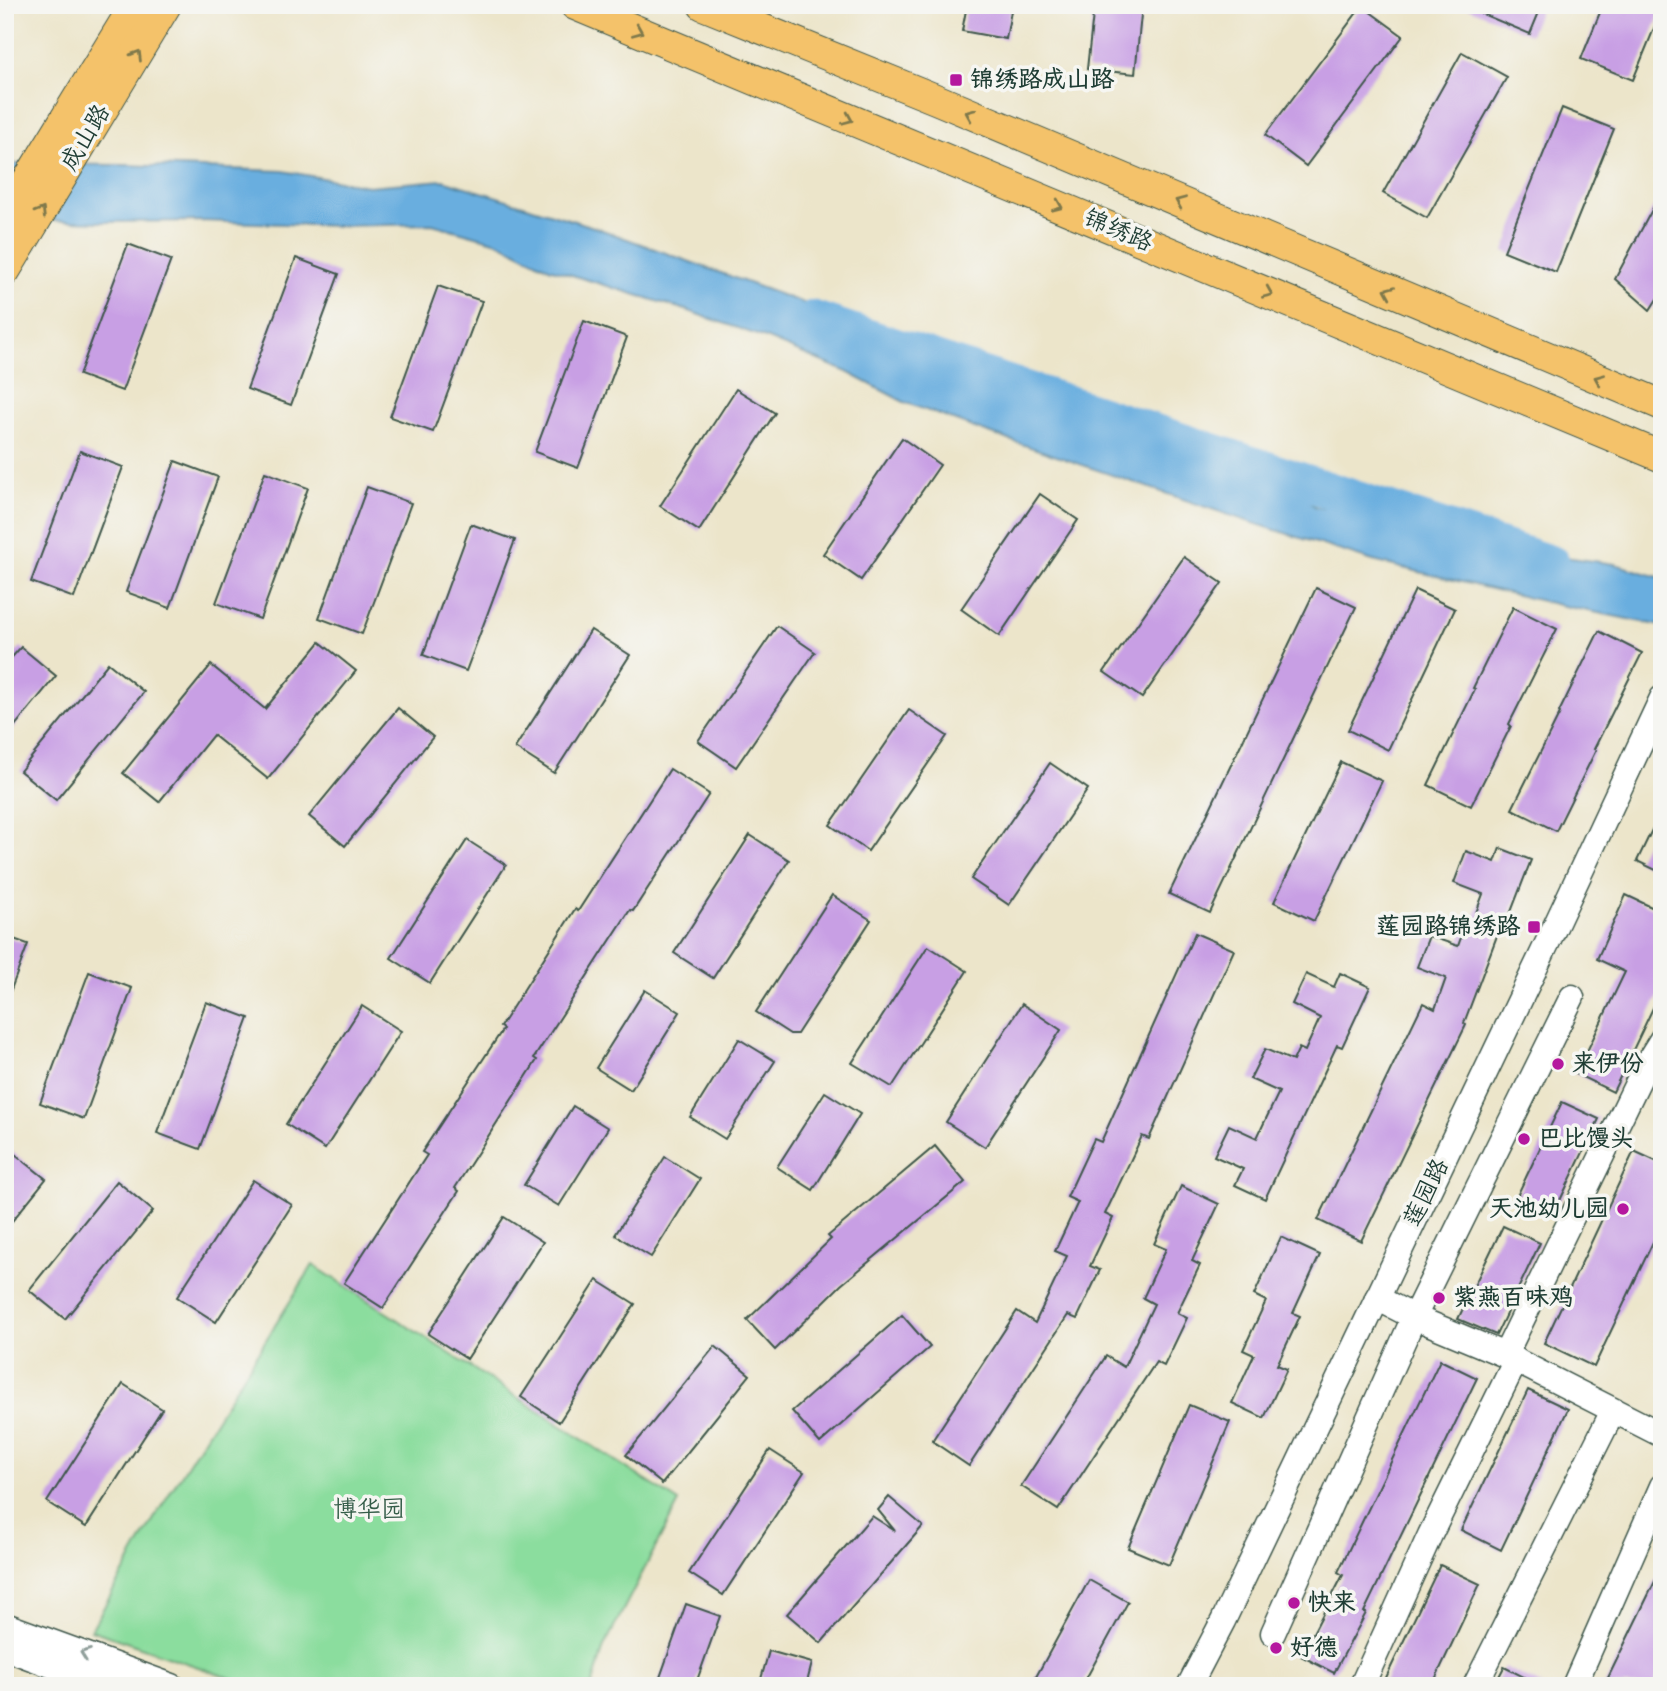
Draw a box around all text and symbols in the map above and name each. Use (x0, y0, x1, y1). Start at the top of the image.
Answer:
one-way arrow (631, 23, 643, 37)
one-way arrow (128, 49, 141, 62)
place label: 锦绣路成山路 (970, 61, 1115, 100)
marker: 锦绣路成山路 (948, 72, 964, 88)
street label: 成山路 (51, 97, 121, 179)
one-way arrow (965, 108, 977, 122)
one-way arrow (841, 110, 853, 124)
one-way arrow (1174, 197, 1186, 211)
one-way arrow (1051, 198, 1063, 212)
street label: 锦绣路 (1077, 199, 1159, 263)
one-way arrow (32, 207, 45, 220)
one-way arrow (1261, 285, 1273, 299)
one-way arrow (1384, 285, 1396, 299)
one-way arrow (1594, 373, 1606, 387)
place label: 莲园路锦绣路 (1376, 908, 1521, 947)
marker: 莲园路锦绣路 (1526, 919, 1542, 935)
place label: 来伊份 (1572, 1045, 1644, 1084)
marker: 来伊份 (1550, 1056, 1566, 1072)
place label: 巴比馒头 (1538, 1120, 1634, 1159)
marker: 巴比馒头 (1516, 1131, 1532, 1147)
street label: 莲园路 (1394, 1152, 1460, 1234)
place label: 天池幼儿园 (1489, 1190, 1609, 1229)
marker: 天池幼儿园 (1615, 1201, 1631, 1217)
place label: 紫燕百味鸡 (1453, 1279, 1573, 1318)
marker: 紫燕百味鸡 (1431, 1290, 1447, 1306)
park label: 博华园 (333, 1491, 405, 1530)
place label: 快来 (1308, 1584, 1356, 1623)
marker: 快来 (1286, 1595, 1302, 1611)
place label: 好德 (1290, 1629, 1338, 1668)
marker: 好德 (1268, 1640, 1284, 1656)
one-way arrow (79, 1648, 91, 1662)

